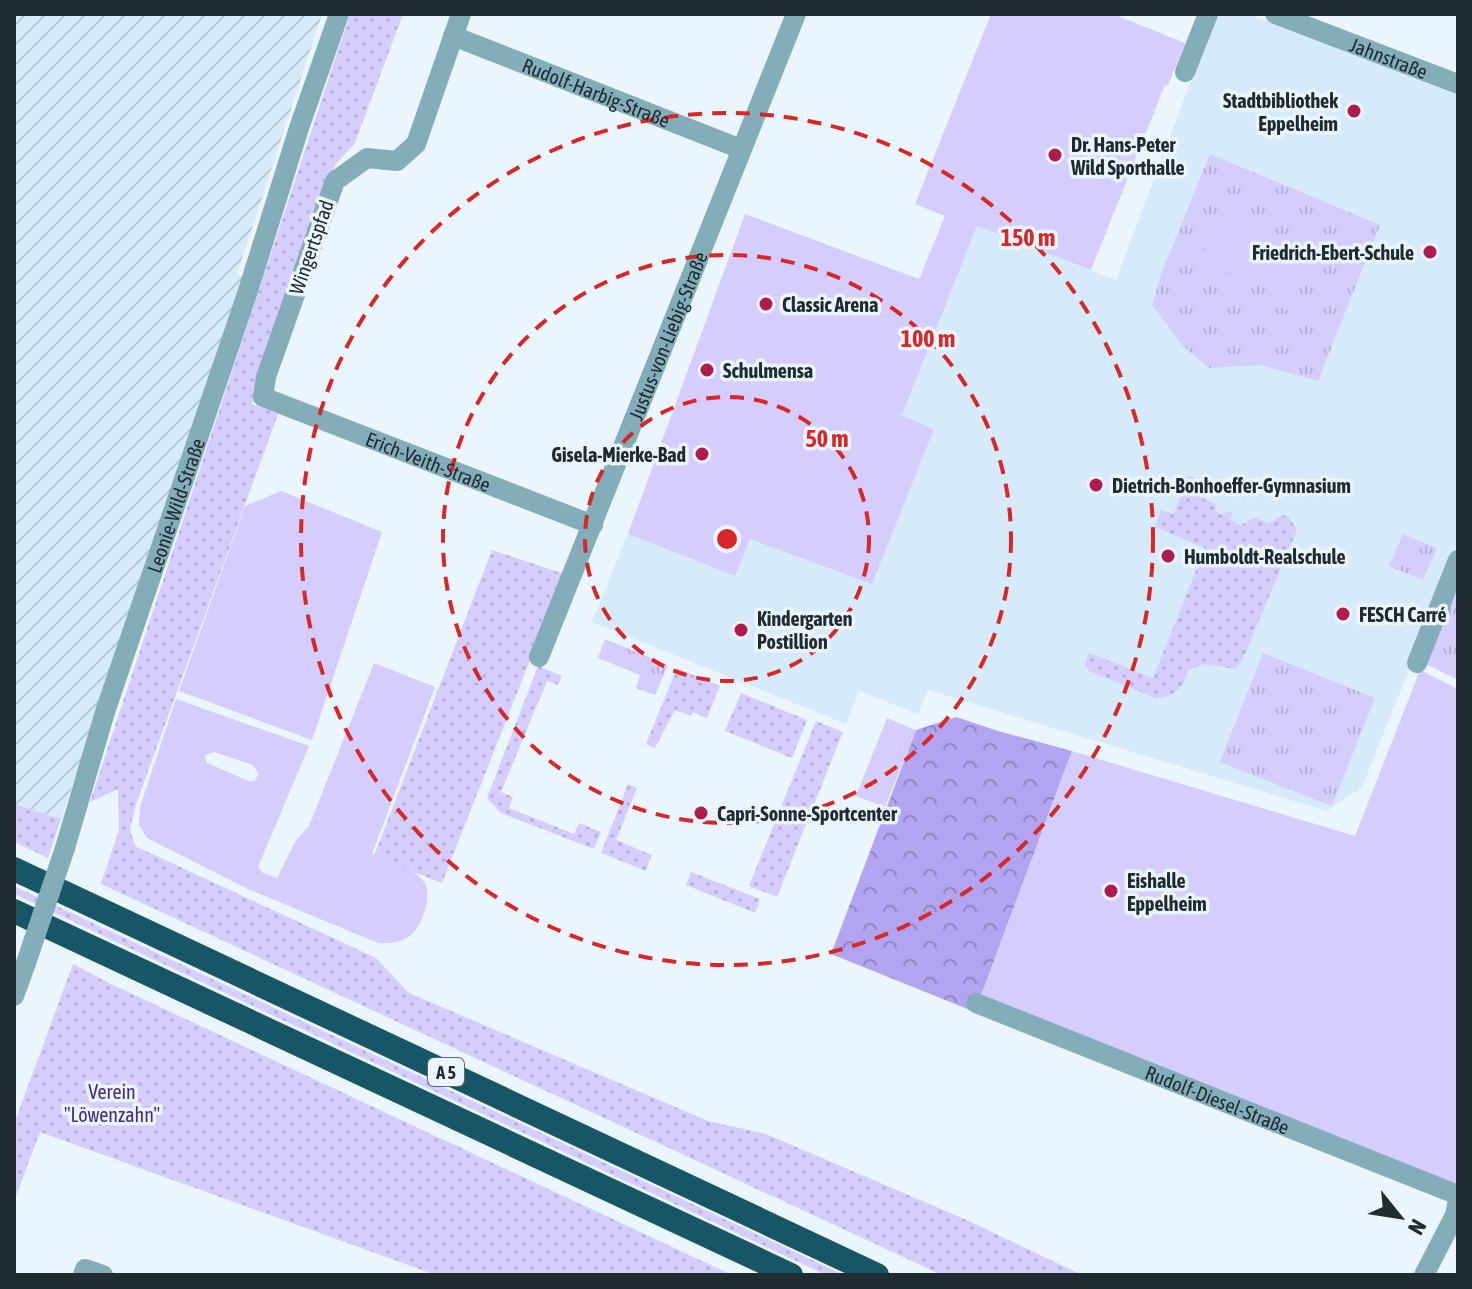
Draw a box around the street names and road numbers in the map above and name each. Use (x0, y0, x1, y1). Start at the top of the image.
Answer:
street label: Jahnstraße (1347, 32, 1431, 83)
street label: Rudolf-Harbig-Straße (519, 53, 673, 132)
street label: Wingertspfad (284, 197, 338, 297)
street label: Justus-von-Liebig-Straße (623, 248, 711, 423)
street label: Erich-Veith-Straße (363, 427, 494, 496)
street label: Leonie-Wild-Straße (142, 435, 209, 576)
road number: A 5 (428, 1058, 464, 1086)
street label: Rudolf-Diesel-Straße (1142, 1060, 1293, 1138)

